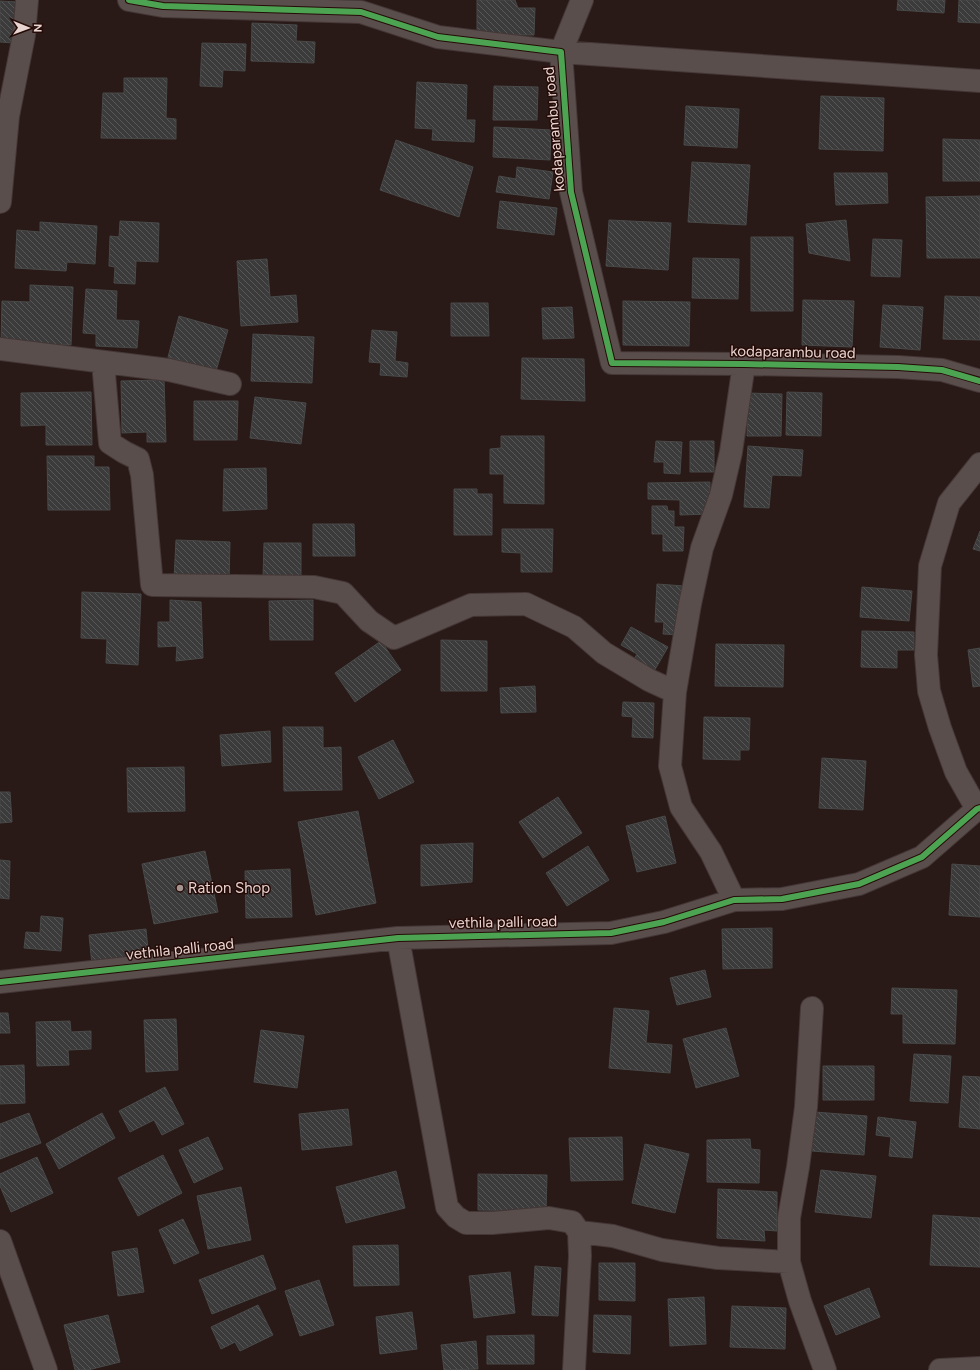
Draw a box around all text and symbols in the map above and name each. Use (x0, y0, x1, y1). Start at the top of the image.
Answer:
north arrow (8, 8, 48, 48)
text: N (31, 24, 44, 33)
street label: kodaparambu road (540, 66, 568, 192)
street label: kodaparambu road (730, 342, 856, 362)
place label: Ration Shop (188, 879, 270, 897)
marker: Ration Shop (175, 883, 185, 893)
street label: vethila palli road (449, 912, 557, 932)
street label: vethila palli road (125, 934, 235, 964)

